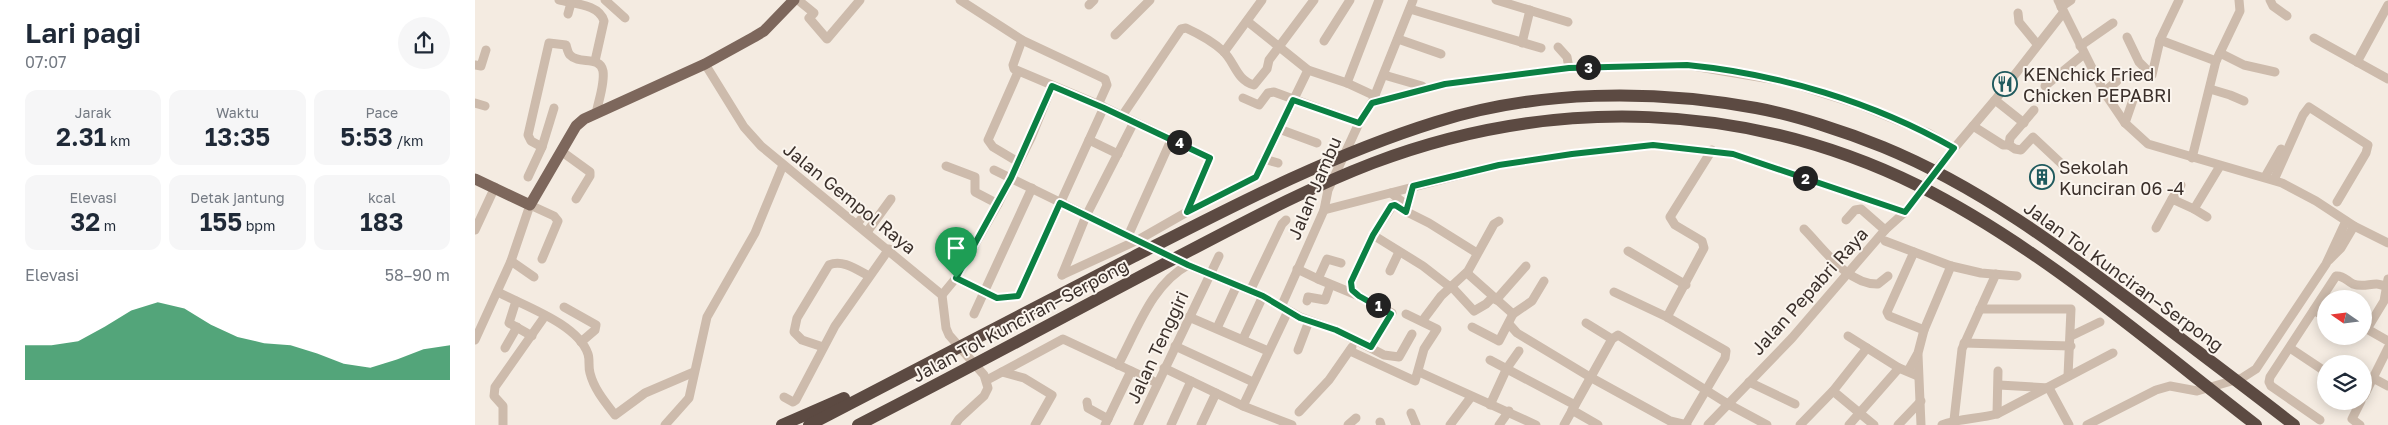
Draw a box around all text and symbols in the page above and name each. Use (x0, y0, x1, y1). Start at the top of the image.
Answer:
text: Lari pagi (25, 16, 141, 49)
button: share (398, 17, 450, 69)
text: 07:07 (25, 52, 67, 72)
pin: 3 (1575, 54, 1601, 80)
text: 3 (1584, 59, 1593, 76)
place label: KENchick Fried Chicken PEPABRI (2023, 63, 2172, 106)
restaurant icon: KENchick Fried Chicken PEPABRI (1992, 71, 2018, 97)
text: Jarak (75, 104, 112, 121)
text: Waktu (216, 104, 259, 121)
text: Pace (365, 104, 398, 121)
text: 2.31 (56, 121, 106, 152)
text: 13:35 (205, 121, 270, 152)
text: 5:53 (340, 121, 393, 152)
pin: 4 (1167, 130, 1191, 154)
text: km (106, 132, 130, 149)
text: /km (393, 132, 423, 149)
street label: Jalan Jambu (1282, 133, 1346, 243)
text: 4 (1175, 134, 1184, 151)
street label: Jalan Gempol Raya (779, 138, 921, 258)
place label: Sekolah Kunciran 06 -4 (2059, 156, 2185, 199)
building icon: Sekolah Kunciran 06 -4 (2029, 164, 2055, 190)
pin: 2 (1793, 166, 1817, 190)
text: 2 (1801, 170, 1810, 187)
text: Elevasi (70, 189, 117, 206)
text: Detak jantung (190, 189, 285, 206)
text: kcal (368, 189, 396, 206)
street label: Jalan Tol Kunciran–Serpong (2020, 196, 2228, 356)
text: 32 (70, 206, 100, 237)
text: 155 (200, 206, 242, 237)
text: 183 (360, 206, 404, 237)
text: m (100, 217, 116, 234)
text: bpm (242, 217, 275, 234)
street label: Jalan Pepabri Raya (1746, 223, 1872, 359)
pin (935, 227, 977, 278)
icon: arrive (942, 234, 970, 262)
street label: Jalan Tol Kunciran–Serpong (908, 254, 1132, 386)
text: Elevasi (25, 265, 79, 285)
text: 58–90 m (385, 265, 450, 285)
street label: Jalan Tenggiri (1121, 287, 1193, 407)
north arrow (2317, 290, 2373, 345)
map controls (2317, 290, 2372, 410)
pin: 1 (1365, 292, 1391, 318)
text: 1 (1375, 297, 1382, 314)
button: layers (2317, 355, 2372, 410)

